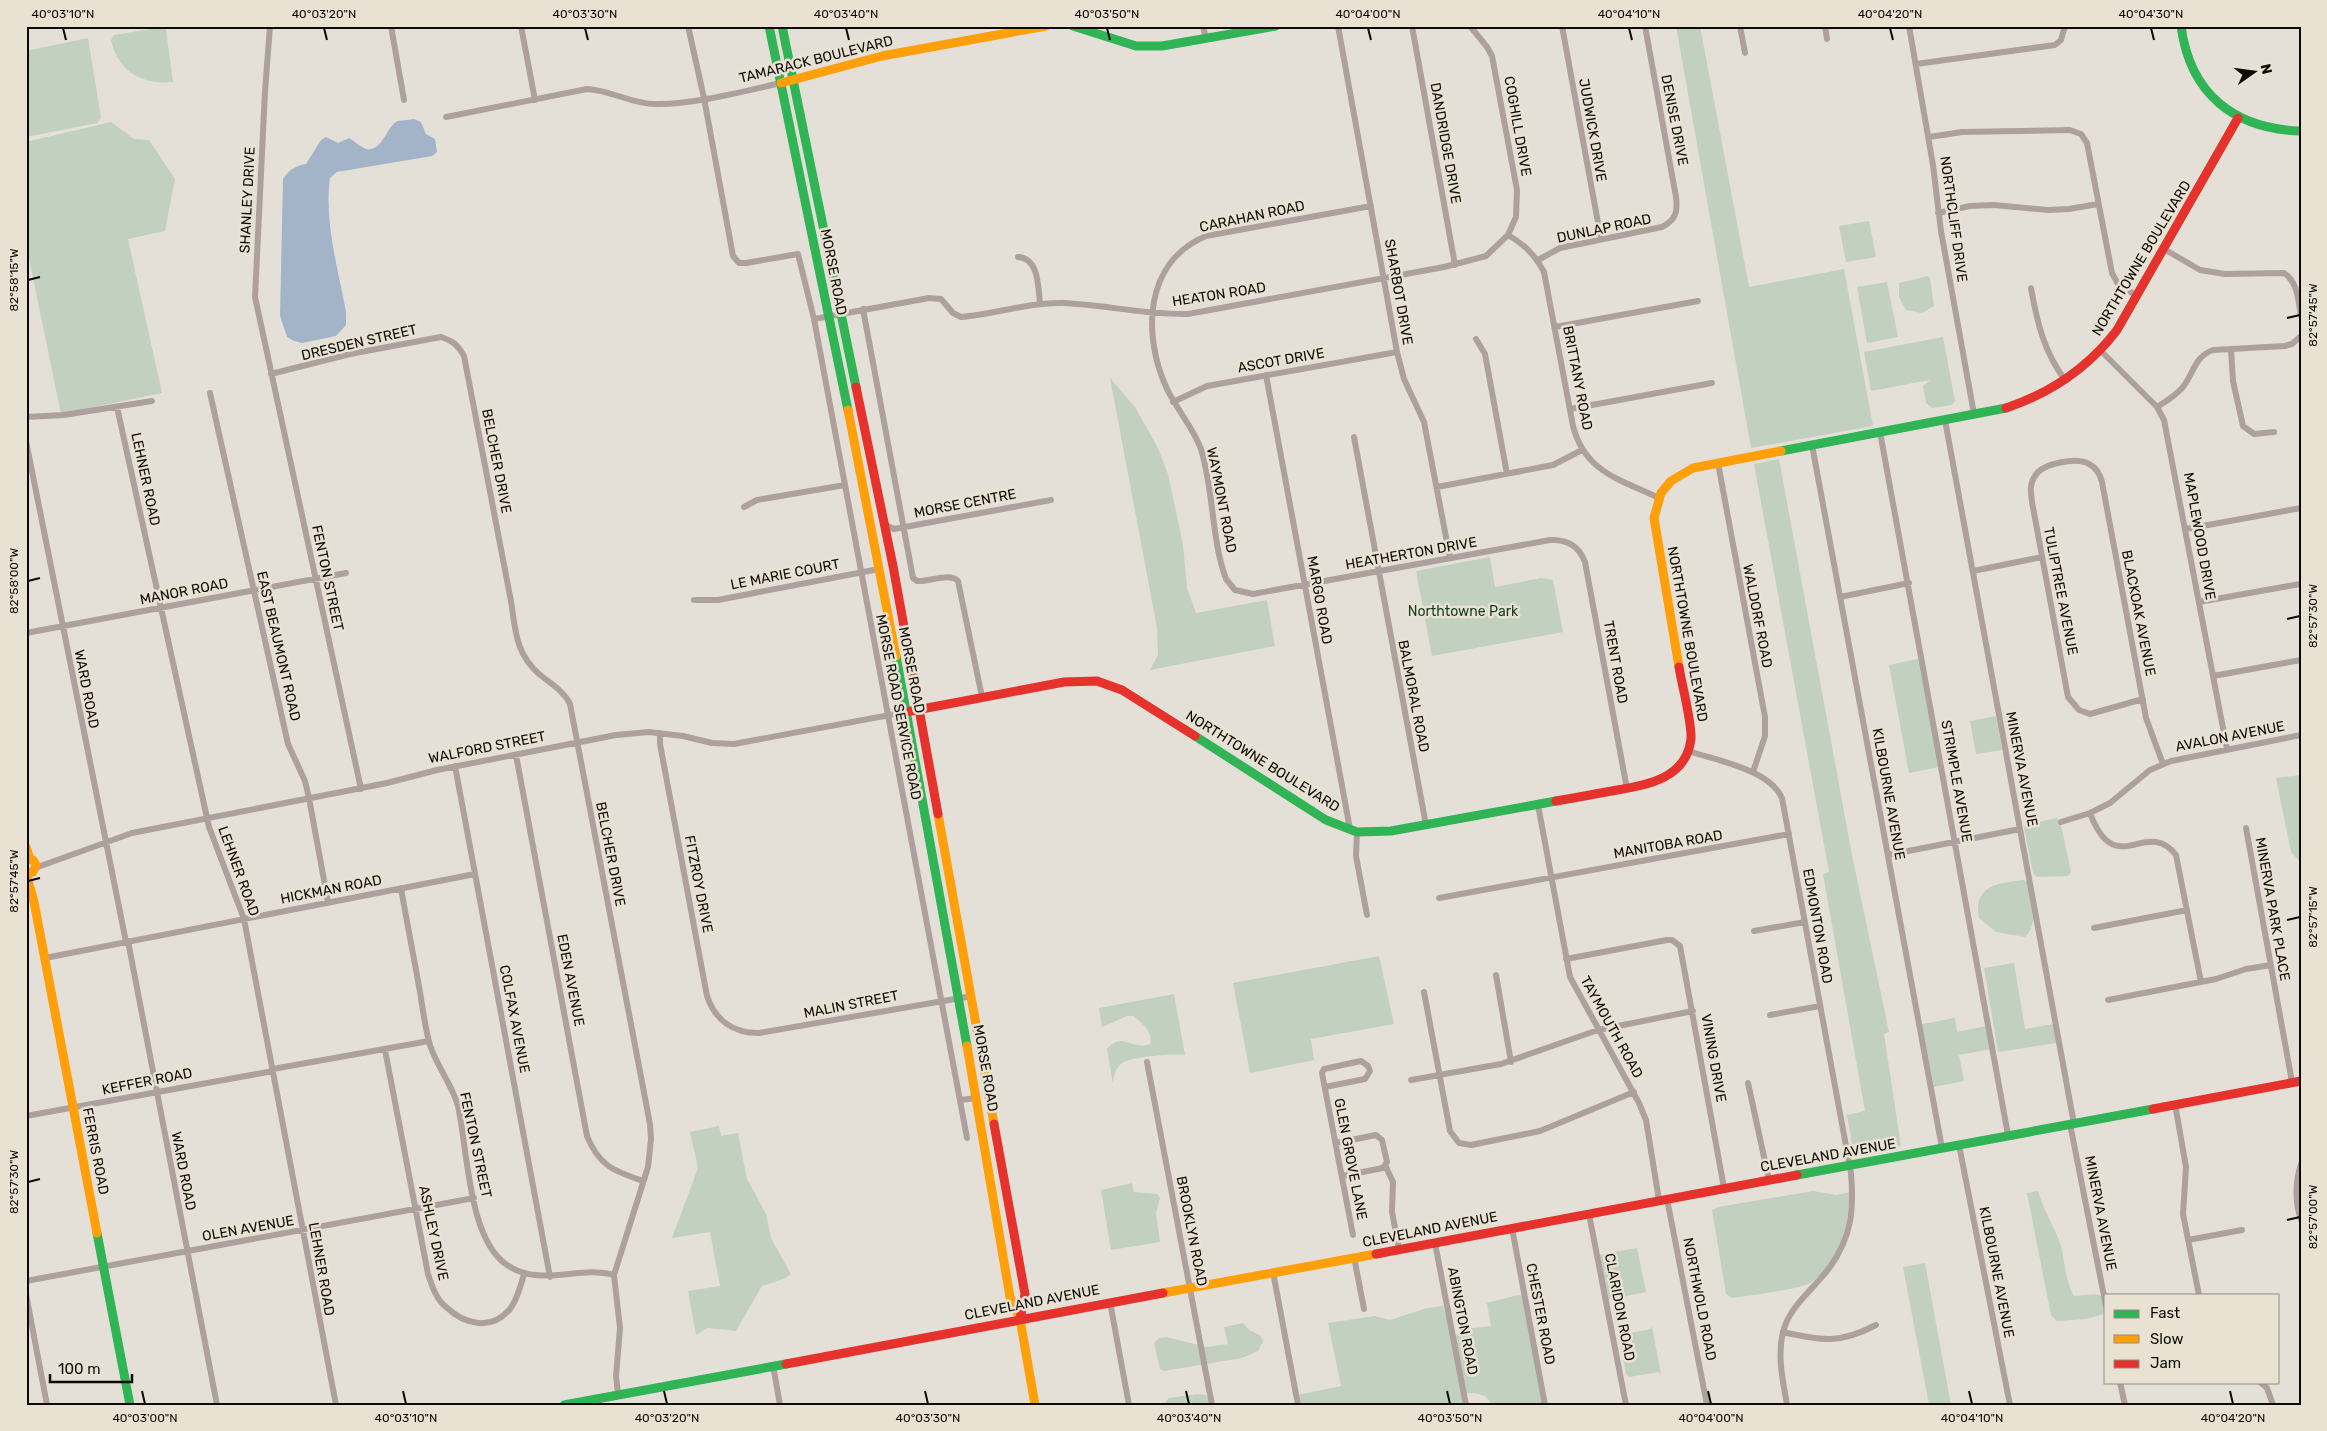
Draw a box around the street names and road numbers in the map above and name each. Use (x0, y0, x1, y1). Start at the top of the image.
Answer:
street label: TAMARACK BOULEVARD (737, 32, 895, 87)
street label: DENISE DRIVE (1657, 73, 1692, 167)
street label: COGHILL DRIVE (1500, 75, 1535, 177)
street label: JUDWICK DRIVE (1575, 77, 1610, 183)
street label: DANDRIDGE DRIVE (1426, 81, 1465, 205)
street label: SHANLEY DRIVE (236, 146, 259, 254)
street label: NORTHCLIFF DRIVE (1936, 155, 1971, 283)
street label: NORTHTOWNE BOULEVARD (2088, 178, 2195, 339)
street label: CARAHAN ROAD (1198, 197, 1306, 236)
street label: DUNLAP ROAD (1555, 210, 1653, 247)
street label: MORSE ROAD (817, 227, 850, 317)
street label: SHARBOT DRIVE (1381, 238, 1416, 346)
street label: HEATON ROAD (1171, 279, 1267, 310)
street label: DRESDEN STREET (300, 321, 419, 364)
street label: BRITTANY ROAD (1559, 324, 1596, 432)
street label: ASCOT DRIVE (1236, 344, 1326, 377)
street label: BELCHER DRIVE (478, 407, 515, 515)
street label: LEHNER ROAD (127, 431, 164, 527)
street label: WAYMONT ROAD (1203, 446, 1240, 554)
street label: MAPLEWOOD DRIVE (2180, 471, 2219, 601)
street label: MORSE CENTRE (913, 485, 1018, 522)
street label: FENTON STREET (308, 524, 347, 633)
street label: TULIPTREE AVENUE (2040, 526, 2081, 657)
street label: HEATHERTON DRIVE (1344, 534, 1478, 573)
street label: NORTHTOWNE BOULEVARD (1664, 545, 1711, 723)
street label: BLACKOAK AVENUE (2118, 549, 2159, 678)
street label: MARGO ROAD (1303, 555, 1336, 646)
street label: LE MARIE COURT (729, 556, 841, 593)
street label: WALDORF ROAD (1739, 563, 1776, 669)
street label: EAST BEAUMONT ROAD (253, 569, 304, 723)
street label: MANOR ROAD (138, 575, 230, 608)
street label: MORSE ROAD SERVICE ROAD (872, 613, 925, 802)
street label: TRENT ROAD (1600, 619, 1631, 705)
street label: MORSE ROAD (895, 625, 928, 715)
street label: BALMORAL ROAD (1394, 638, 1433, 754)
street label: WARD ROAD (71, 648, 102, 730)
street label: NORTHTOWNE BOULEVARD (1183, 707, 1343, 816)
street label: MINERVA AVENUE (2002, 710, 2041, 828)
street label: AVALON AVENUE (2174, 718, 2286, 755)
street label: STRIMPLE AVENUE (1937, 719, 1976, 843)
street label: KILBOURNE AVENUE (1869, 727, 1908, 861)
street label: WALFORD STREET (427, 728, 547, 767)
street label: BELCHER DRIVE (592, 800, 629, 908)
street label: LEHNER ROAD (214, 824, 263, 919)
street label: MANITOBA ROAD (1612, 827, 1724, 862)
street label: FITZROY DRIVE (681, 834, 716, 934)
street label: MINERVA PARK PLACE (2252, 836, 2294, 982)
street label: EDMONTON ROAD (1799, 867, 1836, 985)
street label: HICKMAN ROAD (279, 871, 383, 908)
street label: EDEN AVENUE (553, 932, 588, 1028)
street label: COLFAX AVENUE (496, 964, 533, 1075)
street label: TAYMOUTH ROAD (1577, 973, 1647, 1081)
street label: MALIN STREET (802, 987, 900, 1022)
street label: VINING DRIVE (1697, 1013, 1730, 1104)
street label: MORSE ROAD (970, 1023, 1002, 1113)
street label: KEFFER ROAD (100, 1064, 194, 1099)
street label: FENTON STREET (456, 1091, 495, 1200)
street label: GLEN GROVE LANE (1330, 1097, 1371, 1221)
street label: FERRIS ROAD (79, 1106, 112, 1196)
street label: WARD ROAD (168, 1130, 199, 1212)
street label: CLEVELAND AVENUE (1759, 1135, 1897, 1176)
street label: MINERVA AVENUE (2081, 1154, 2120, 1272)
street label: BROOKLYN ROAD (1172, 1175, 1211, 1288)
street label: ASHLEY DRIVE (415, 1184, 452, 1282)
street label: KILBOURNE AVENUE (1975, 1205, 2018, 1339)
street label: CLEVELAND AVENUE (1361, 1208, 1499, 1251)
street label: OLEN AVENUE (201, 1212, 295, 1245)
street label: LEHNER ROAD (305, 1221, 338, 1317)
street label: NORTHWOLD ROAD (1679, 1236, 1720, 1362)
street label: CLARIDON ROAD (1601, 1252, 1638, 1362)
street label: CHESTER ROAD (1522, 1262, 1559, 1366)
street label: ABINGTON ROAD (1444, 1266, 1481, 1377)
street label: CLEVELAND AVENUE (963, 1281, 1101, 1324)

